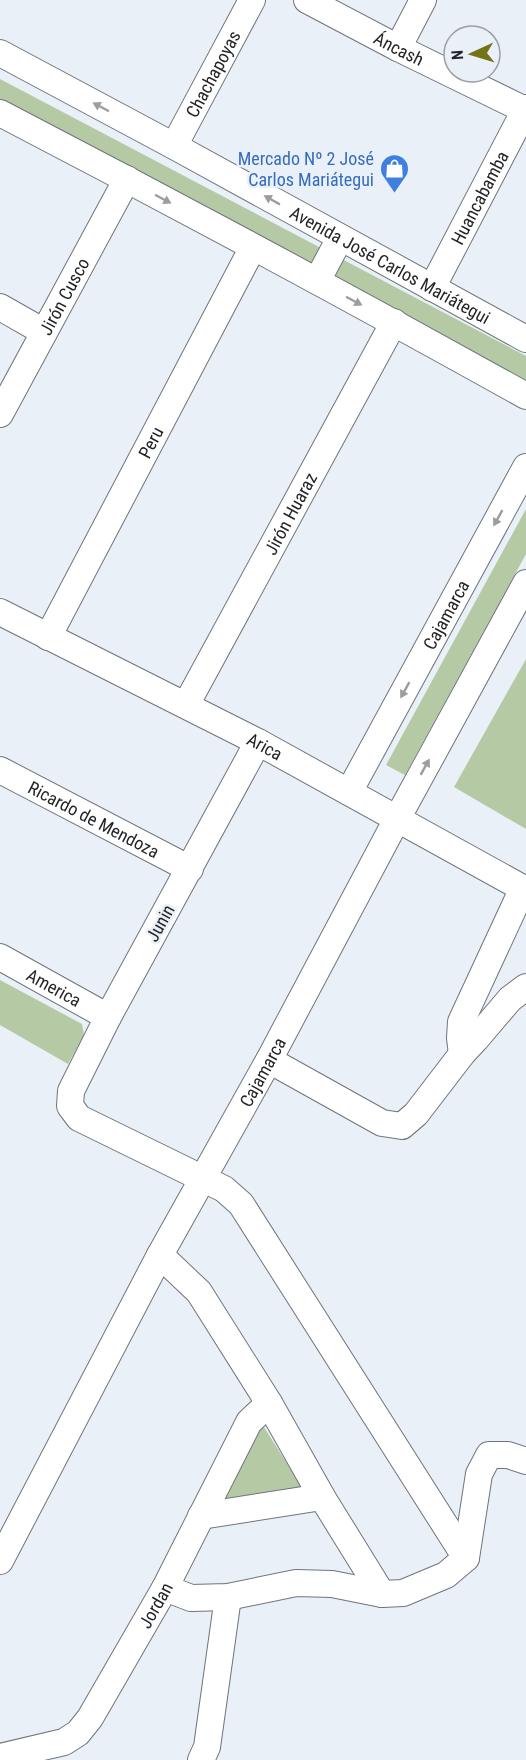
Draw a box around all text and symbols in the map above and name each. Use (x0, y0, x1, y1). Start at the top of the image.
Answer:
north arrow (442, 24, 502, 84)
street label: Chachapoyas (181, 27, 244, 121)
street label: Áncash (371, 27, 427, 70)
text: N (448, 49, 467, 61)
one-way arrow (92, 102, 109, 112)
street label: Huancabamba (446, 147, 512, 248)
place label: Mercado Nº 2 José Carlos Mariátegui (238, 148, 374, 190)
shop icon: Mercado Nº 2 José Carlos Mariátegui (379, 152, 411, 194)
one-way arrow (155, 194, 172, 204)
one-way arrow (263, 195, 280, 205)
street label: Avenida José Carlos Mariátegui (287, 201, 494, 328)
street label: Jirón Cusco (34, 254, 93, 338)
one-way arrow (346, 296, 363, 306)
street label: Peru (134, 423, 167, 462)
street label: Jirón Huaraz (259, 469, 321, 558)
one-way arrow (493, 510, 503, 527)
street label: Cajamarca (418, 576, 473, 653)
one-way arrow (400, 682, 410, 699)
street label: Arica (244, 728, 286, 764)
one-way arrow (420, 759, 430, 776)
street label: Ricardo de Mendoza (25, 776, 163, 862)
street label: Junin (141, 901, 179, 945)
street label: America (23, 964, 85, 1011)
street label: Cajamarca (235, 1034, 290, 1110)
street label: Jordan (134, 1579, 177, 1632)

